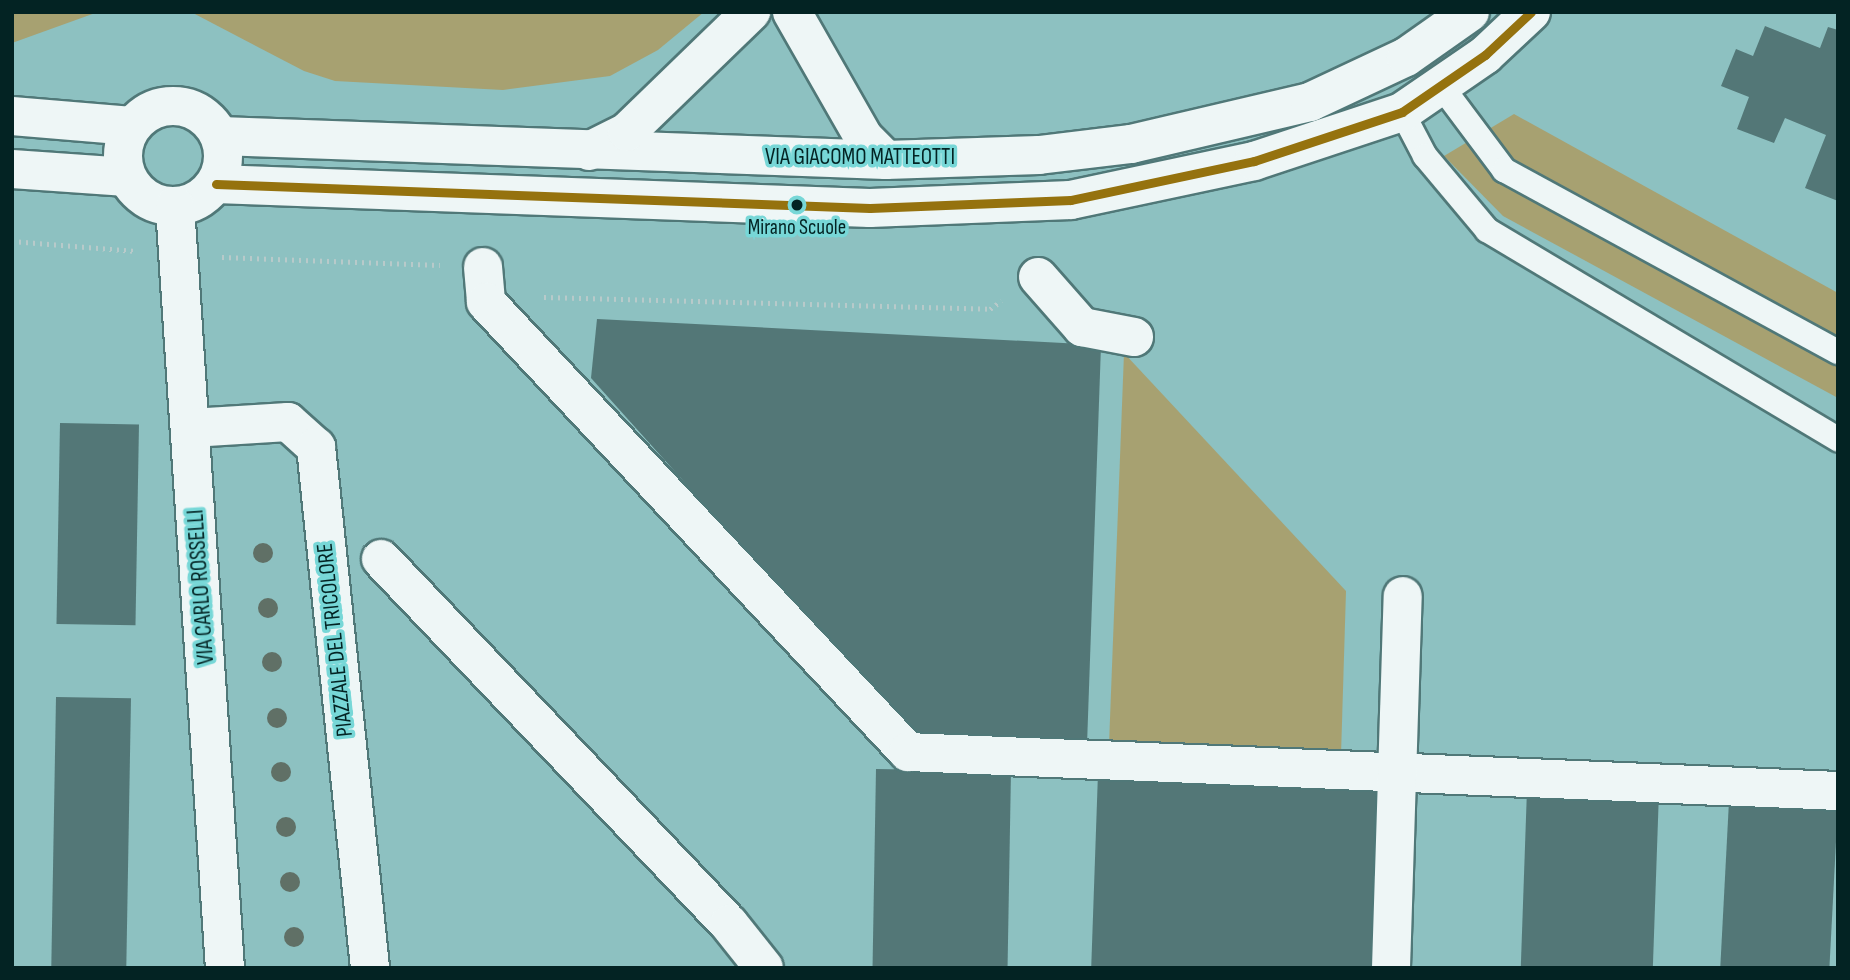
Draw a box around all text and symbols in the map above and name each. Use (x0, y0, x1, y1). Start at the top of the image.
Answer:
street label: VIA GIACOMO MATTEOTTI (765, 143, 955, 171)
marker: Mirano Scuole (790, 198, 804, 212)
place label: Mirano Scuole (748, 215, 846, 241)
street label: VIA CARLO ROSSELLI (182, 509, 220, 665)
street label: PIAZZALE DEL TRICOLORE (311, 542, 359, 738)

